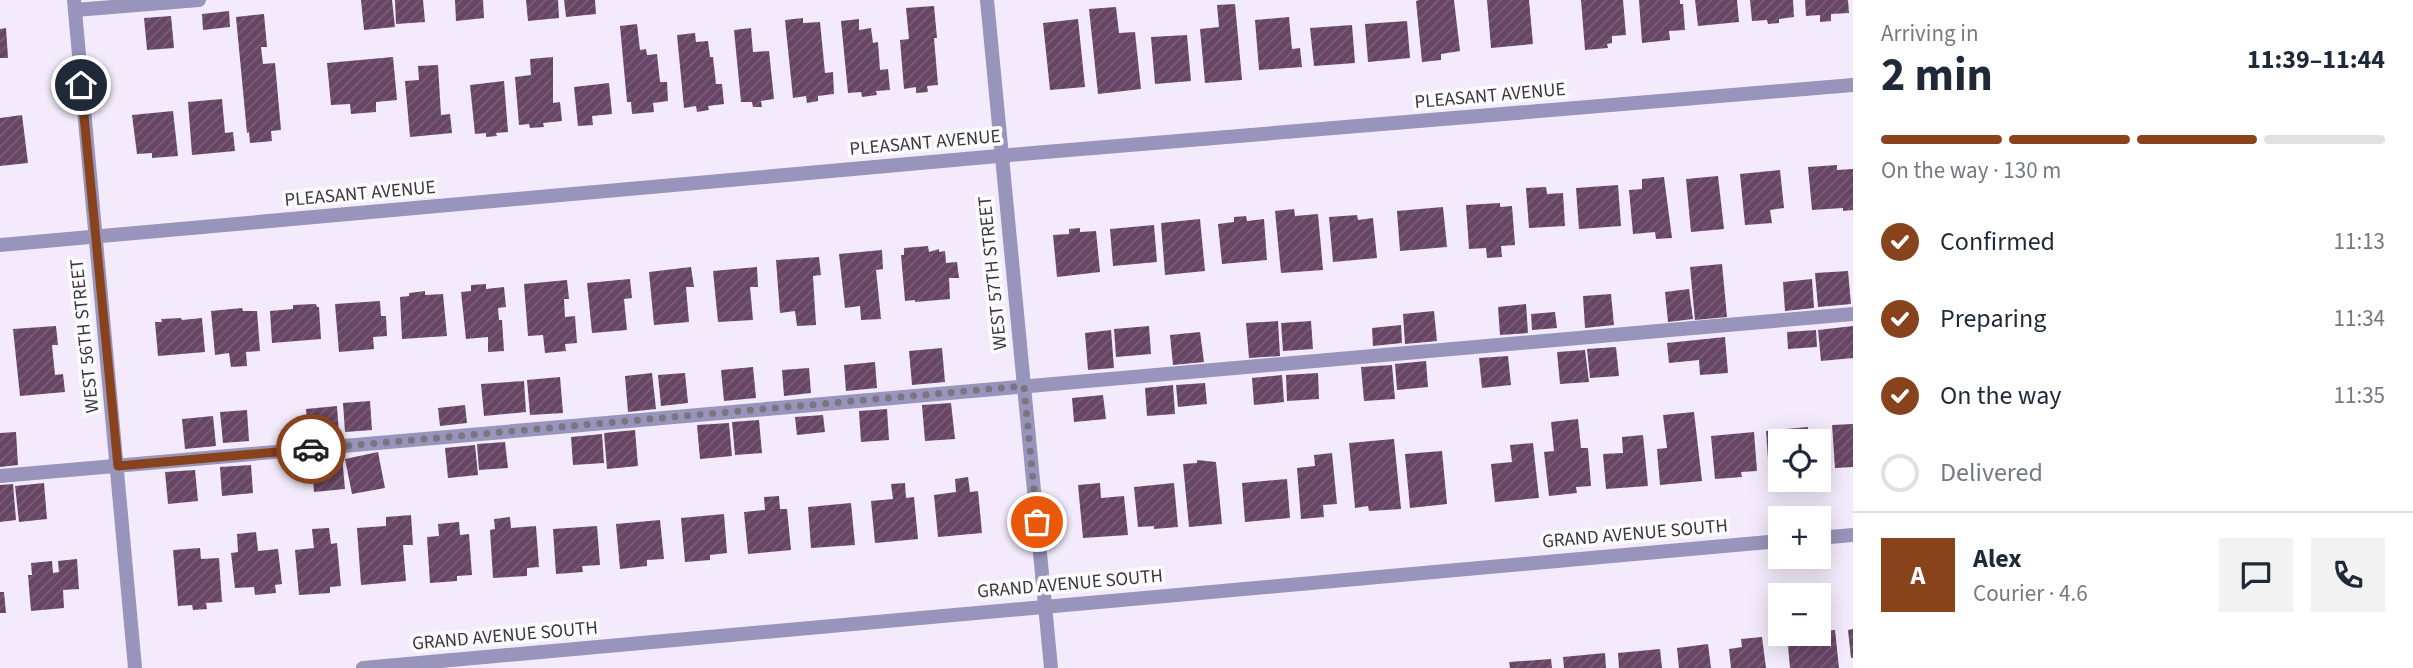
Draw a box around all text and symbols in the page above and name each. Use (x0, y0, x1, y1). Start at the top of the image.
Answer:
text: Arriving in (1881, 17, 1979, 50)
text: 11:39–11:44 (2247, 41, 2385, 78)
text: 2 min (1881, 43, 1993, 108)
pin (51, 55, 111, 115)
icon: home (62, 66, 100, 104)
street label: PLEASANT AVENUE (1413, 76, 1567, 116)
street label: PLEASANT AVENUE (848, 123, 1002, 163)
text: On the way · 130 m (1881, 154, 2061, 187)
street label: PLEASANT AVENUE (283, 174, 437, 214)
street label: WEST 57TH STREET (971, 195, 1015, 351)
icon: check (1881, 223, 1919, 261)
text: Confirmed (1940, 223, 2055, 260)
text: 11:13 (2334, 225, 2385, 258)
street label: WEST 56TH STREET (63, 258, 107, 414)
icon: check (1881, 300, 1919, 338)
text: Preparing (1940, 300, 2046, 337)
text: 11:34 (2334, 302, 2385, 335)
icon: check (1881, 377, 1919, 415)
text: On the way (1940, 377, 2061, 414)
text: 11:35 (2334, 379, 2385, 412)
courier (276, 414, 346, 484)
map controls (1768, 429, 1831, 646)
button: locate (1768, 429, 1831, 492)
icon: car (292, 430, 330, 468)
text: Delivered (1940, 454, 2043, 491)
pin (1007, 492, 1067, 552)
icon: bag (1018, 503, 1056, 541)
button: + (1768, 506, 1831, 569)
street label: GRAND AVENUE SOUTH (1541, 512, 1729, 556)
button: chat (2219, 538, 2293, 612)
button: phone (2311, 538, 2385, 612)
text: Alex (1973, 540, 2022, 577)
text: A (1911, 557, 1925, 594)
street label: GRAND AVENUE SOUTH (976, 562, 1164, 606)
text: Courier · 4.6 (1973, 577, 2088, 610)
button: − (1768, 583, 1831, 646)
street label: GRAND AVENUE SOUTH (411, 614, 599, 658)

